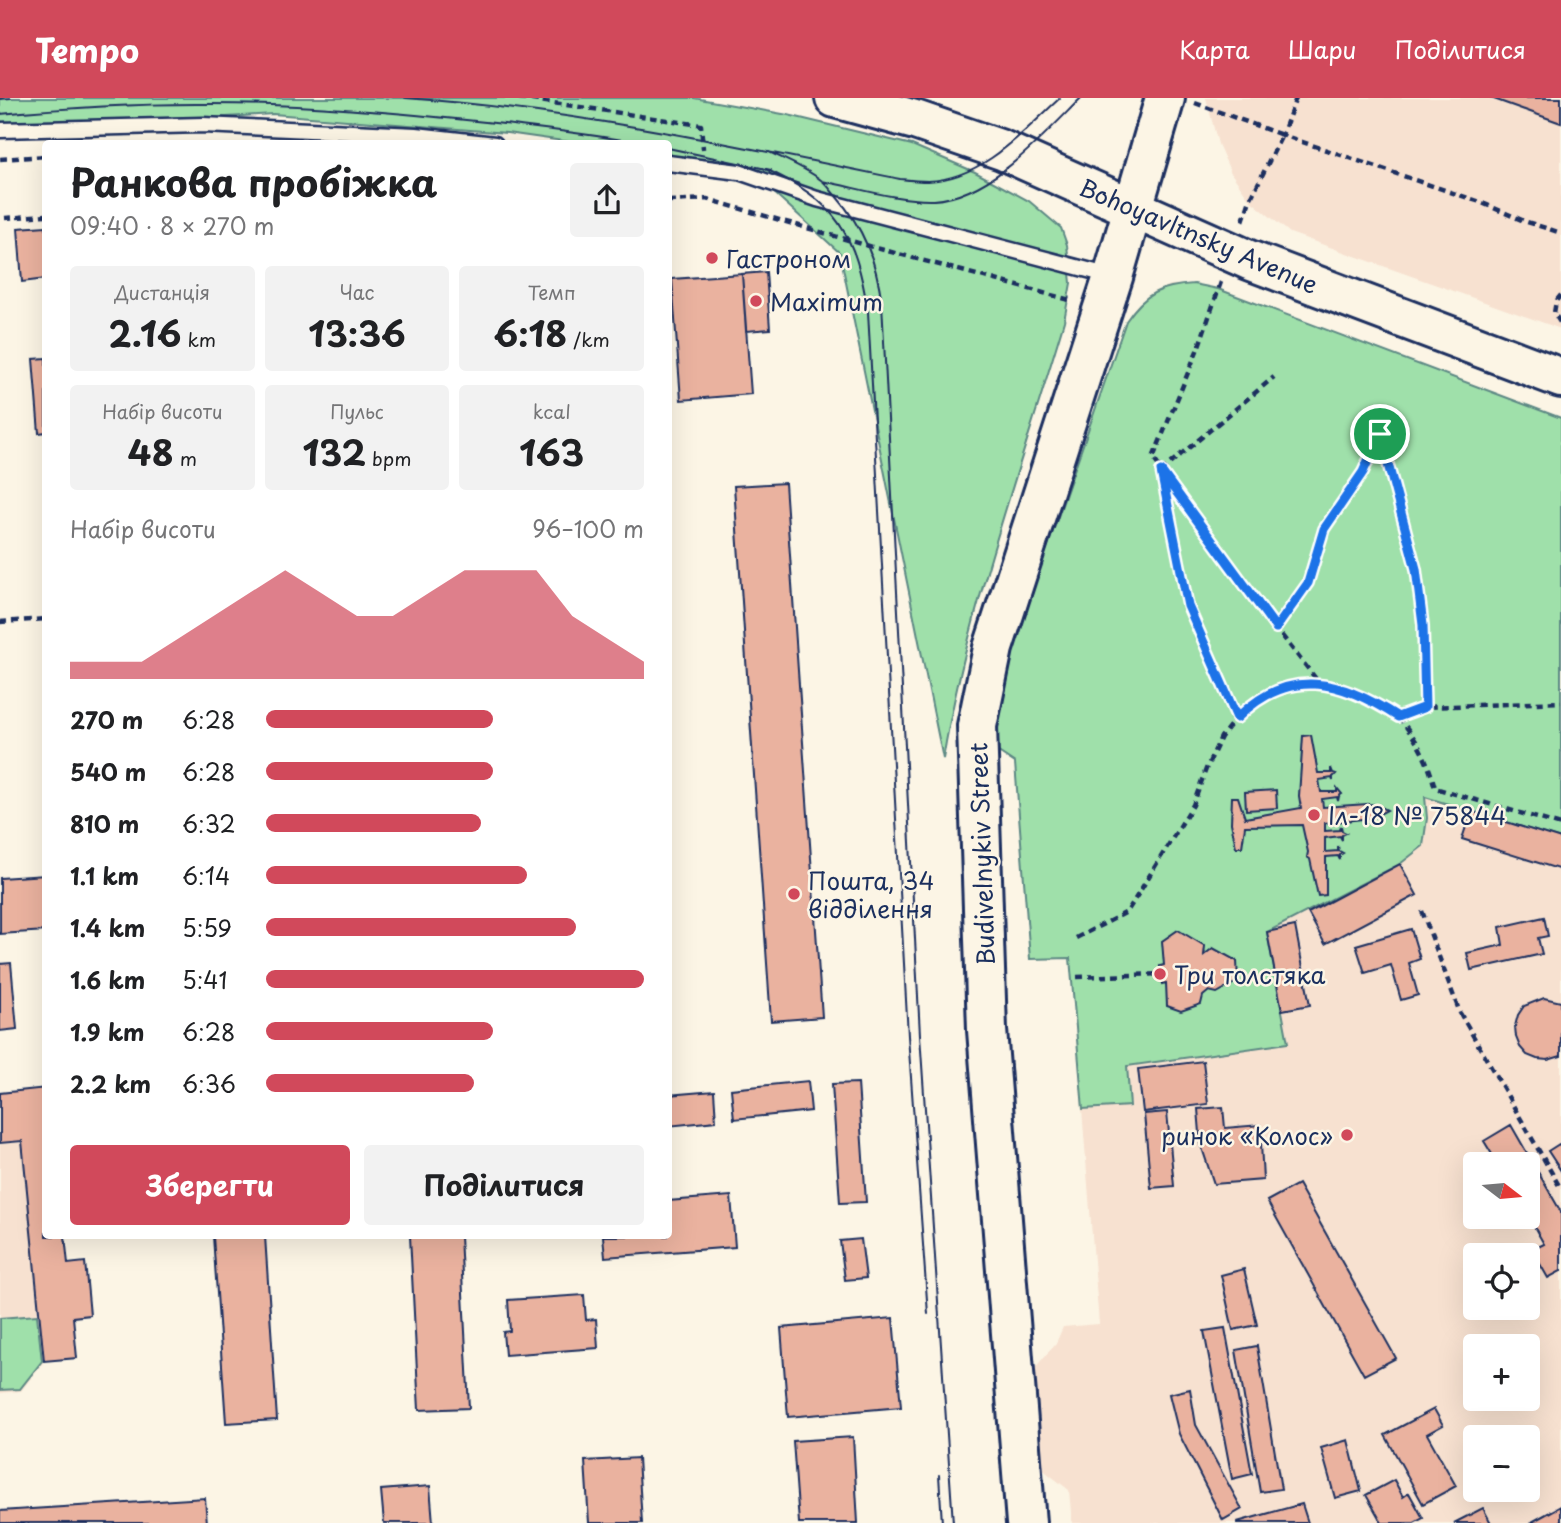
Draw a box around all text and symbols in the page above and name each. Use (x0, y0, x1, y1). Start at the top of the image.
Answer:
text: Tempo (35, 24, 139, 74)
text: Карта (1179, 31, 1250, 67)
text: Шари (1288, 31, 1357, 67)
text: Поділитися (1395, 31, 1526, 67)
text: Ранкова пробіжка (70, 153, 437, 210)
button: share (570, 163, 644, 237)
street label: Bohoyavltnsky Avenue (1074, 168, 1324, 302)
text: 09:40 · 8 × 270 m (70, 208, 275, 243)
place label: Гастроном (726, 240, 851, 276)
marker: Гастроном (704, 250, 720, 266)
text: Дистанція (114, 278, 210, 306)
text: Час (340, 278, 374, 306)
text: Темп (528, 278, 576, 306)
place label: Maximum (770, 283, 883, 319)
marker: Maximum (748, 293, 764, 309)
text: 2.16 (109, 306, 181, 359)
text: 13:36 (308, 306, 406, 359)
text: 6:18 (494, 306, 567, 359)
text: km (181, 325, 216, 353)
text: /km (567, 325, 610, 353)
text: Набір висоти (102, 397, 222, 425)
text: Пульс (330, 397, 384, 425)
text: kcal (533, 397, 571, 425)
pin (1350, 404, 1410, 464)
icon: arrive (1361, 415, 1399, 453)
text: 48 (128, 425, 174, 478)
text: 132 (302, 425, 366, 478)
text: 163 (519, 425, 584, 478)
text: m (174, 444, 197, 472)
text: bpm (366, 444, 412, 472)
text: Набір висоти (70, 511, 216, 546)
text: 96–100 m (532, 511, 644, 546)
text: 270 m (70, 702, 143, 737)
text: 6:28 (182, 702, 235, 737)
street label: Budivelnykiv Street (959, 742, 1003, 966)
text: 540 m (70, 754, 146, 789)
text: 6:28 (182, 754, 235, 789)
place label: Іл-18 № 75844 (1328, 797, 1506, 833)
text: 810 m (70, 806, 139, 841)
text: 6:32 (182, 806, 236, 841)
marker: Іл-18 № 75844 (1306, 807, 1322, 823)
text: 1.1 km (70, 858, 139, 893)
text: 6:14 (182, 858, 230, 893)
place label: Пошта, 34 відділення (808, 862, 934, 926)
marker: Пошта, 34 відділення (786, 886, 802, 902)
text: 1.4 km (70, 910, 145, 945)
text: 5:59 (182, 910, 232, 945)
place label: Три толстяка (1174, 956, 1326, 992)
text: 1.6 km (70, 962, 145, 997)
text: 5:41 (182, 962, 228, 997)
marker: Три толстяка (1152, 966, 1168, 982)
text: 1.9 km (70, 1014, 144, 1049)
text: 6:28 (182, 1014, 235, 1049)
text: 2.2 km (70, 1066, 151, 1101)
text: 6:36 (182, 1066, 236, 1101)
place label: ринок «Колос» (1161, 1117, 1333, 1153)
marker: ринок «Колос» (1339, 1127, 1355, 1143)
button: Зберегти (70, 1145, 350, 1225)
button: Поділитися (364, 1145, 644, 1225)
north arrow (1463, 1152, 1540, 1228)
map controls (1463, 1152, 1540, 1502)
button: locate (1463, 1243, 1540, 1320)
button: + (1463, 1334, 1540, 1411)
button: − (1463, 1425, 1540, 1502)

